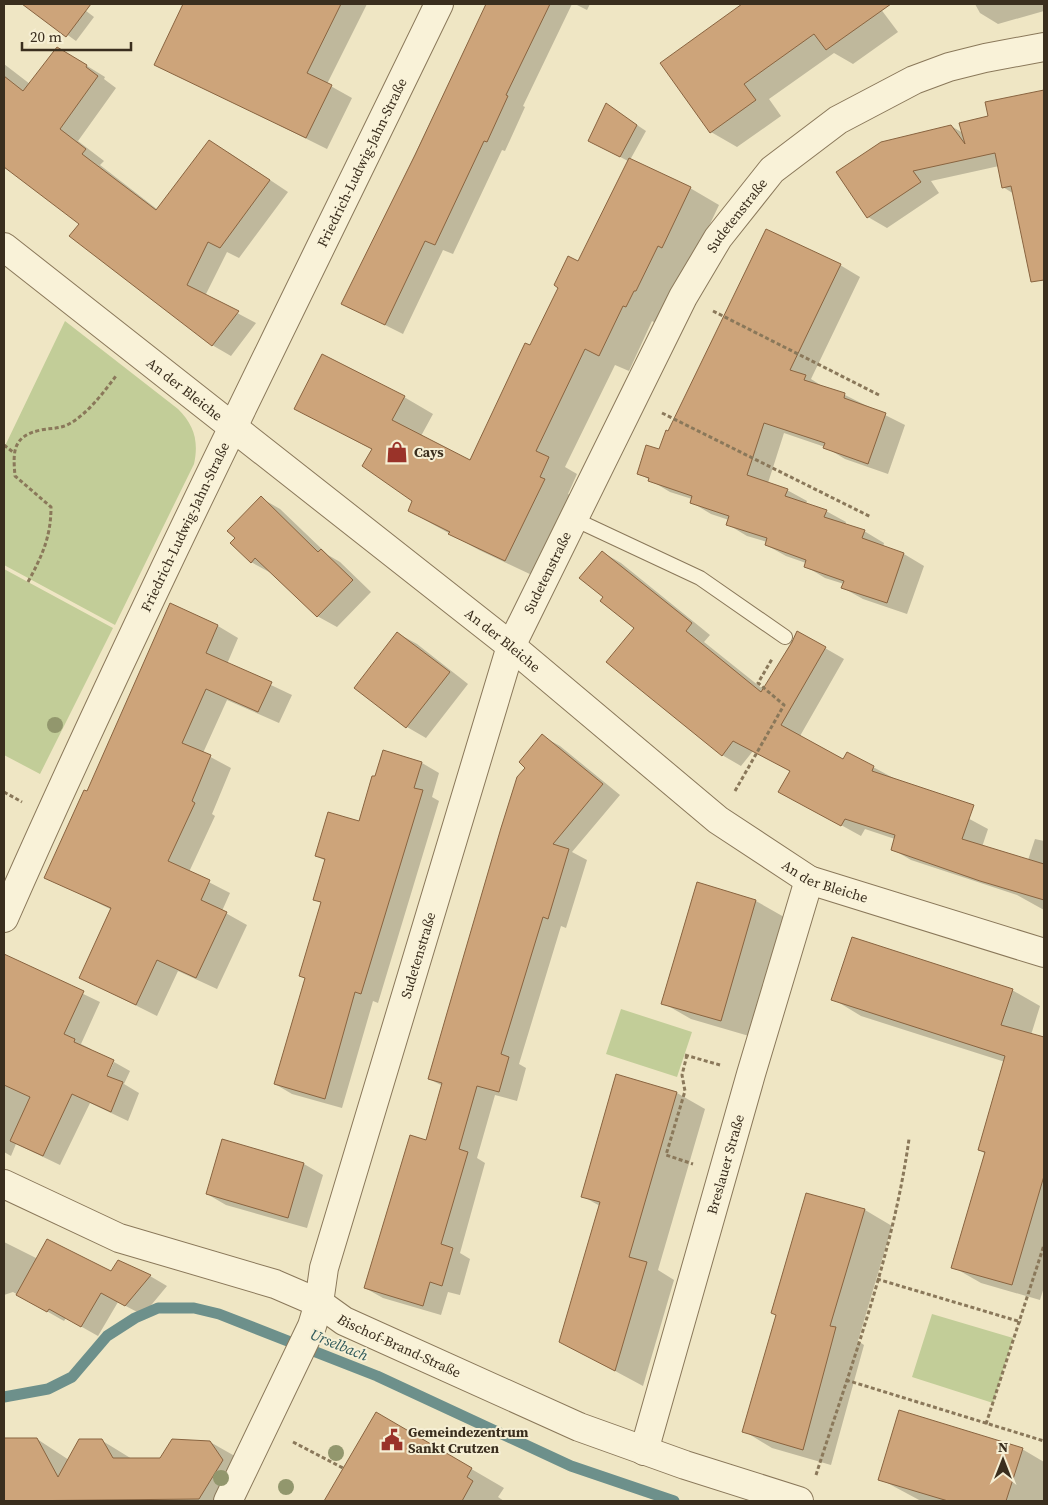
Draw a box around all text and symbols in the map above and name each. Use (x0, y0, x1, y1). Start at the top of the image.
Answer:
scale bar (22, 20, 131, 52)
text: 20 m (30, 26, 62, 47)
street label: Friedrich-Ludwig-Jahn-Straße (312, 75, 412, 251)
street label: Sudetenstraße (702, 174, 772, 256)
street label: An der Bleiche (142, 353, 227, 425)
street label: Friedrich-Ludwig-Jahn-Straße (136, 439, 234, 615)
shop icon: Cays (384, 439, 410, 465)
place label: Cays (414, 442, 444, 462)
street label: Sudetenstraße (519, 528, 576, 617)
street label: An der Bleiche (461, 603, 545, 677)
street label: An der Bleiche (778, 855, 871, 908)
street label: Sudetenstraße (396, 910, 440, 1001)
street label: Breslauer Straße (702, 1112, 749, 1217)
street label: Bischof-Brand-Straße (333, 1309, 464, 1382)
water label: Urselbach (307, 1323, 371, 1366)
place label: Gemeindezentrum Sankt Crutzen (408, 1422, 529, 1458)
public building icon: Gemeindezentrum Sankt Crutzen (379, 1427, 405, 1453)
north arrow (978, 1435, 1028, 1485)
text: N (998, 1437, 1008, 1457)

